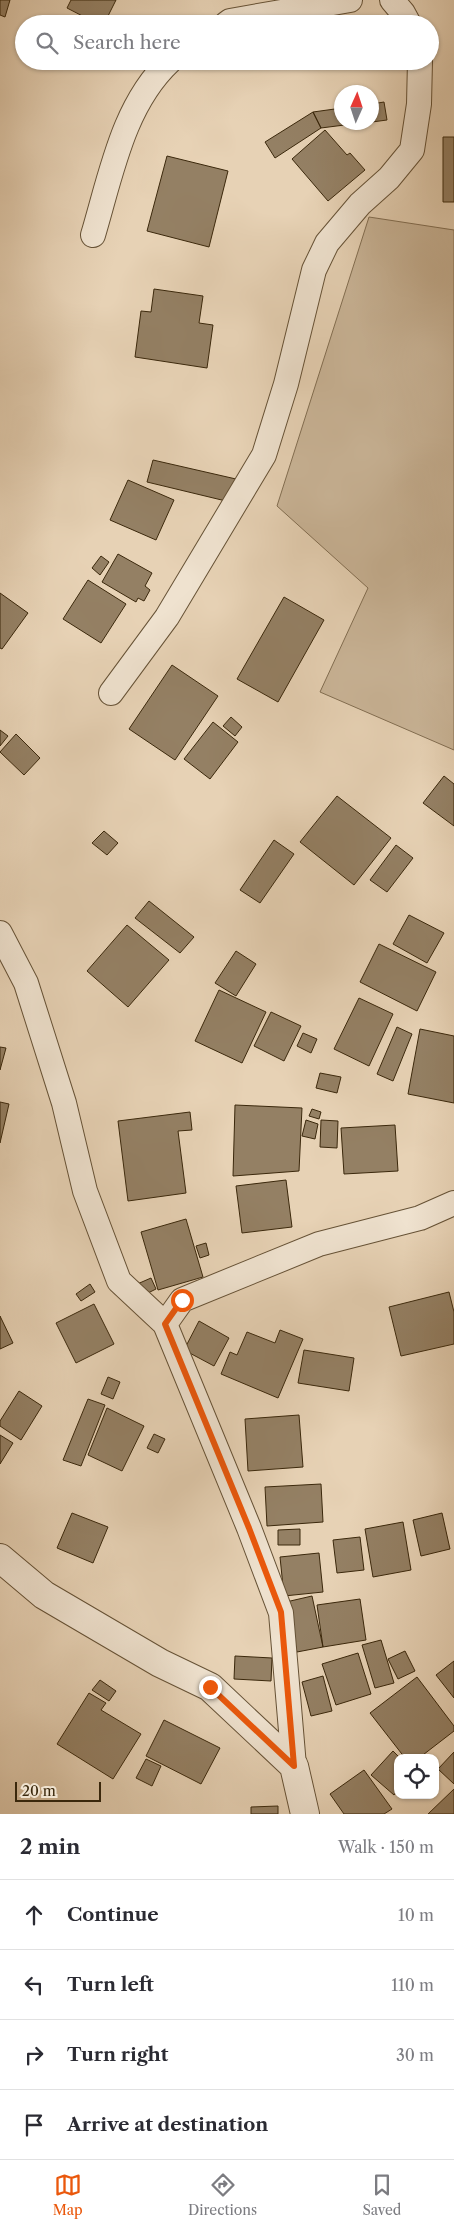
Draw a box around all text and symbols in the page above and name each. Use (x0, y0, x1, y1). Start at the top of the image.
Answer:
search box (15, 15, 439, 70)
icon: search (33, 29, 61, 57)
text: Search here (73, 31, 181, 54)
north arrow (334, 85, 379, 130)
route start (171, 1289, 194, 1312)
route end (199, 1676, 222, 1699)
map controls (394, 1754, 439, 1799)
button: locate (394, 1754, 439, 1799)
scale bar (15, 1779, 101, 1802)
text: 20 m (22, 1782, 56, 1800)
text: 2 min (20, 1834, 80, 1859)
text: Walk · 150 m (338, 1837, 434, 1857)
icon: ahead (20, 1901, 48, 1929)
text: Continue (67, 1903, 159, 1926)
text: 10 m (398, 1905, 434, 1925)
icon: left (20, 1971, 48, 1999)
text: Turn left (67, 1973, 154, 1996)
text: 110 m (391, 1975, 434, 1995)
icon: right (20, 2041, 48, 2069)
text: Turn right (67, 2043, 168, 2066)
text: 30 m (396, 2045, 434, 2065)
icon: arrive (20, 2111, 48, 2139)
text: Arrive at destination (67, 2113, 268, 2136)
tab: Map (53, 2171, 83, 2219)
tab: Directions (188, 2171, 257, 2219)
tab: Saved (362, 2171, 401, 2219)

